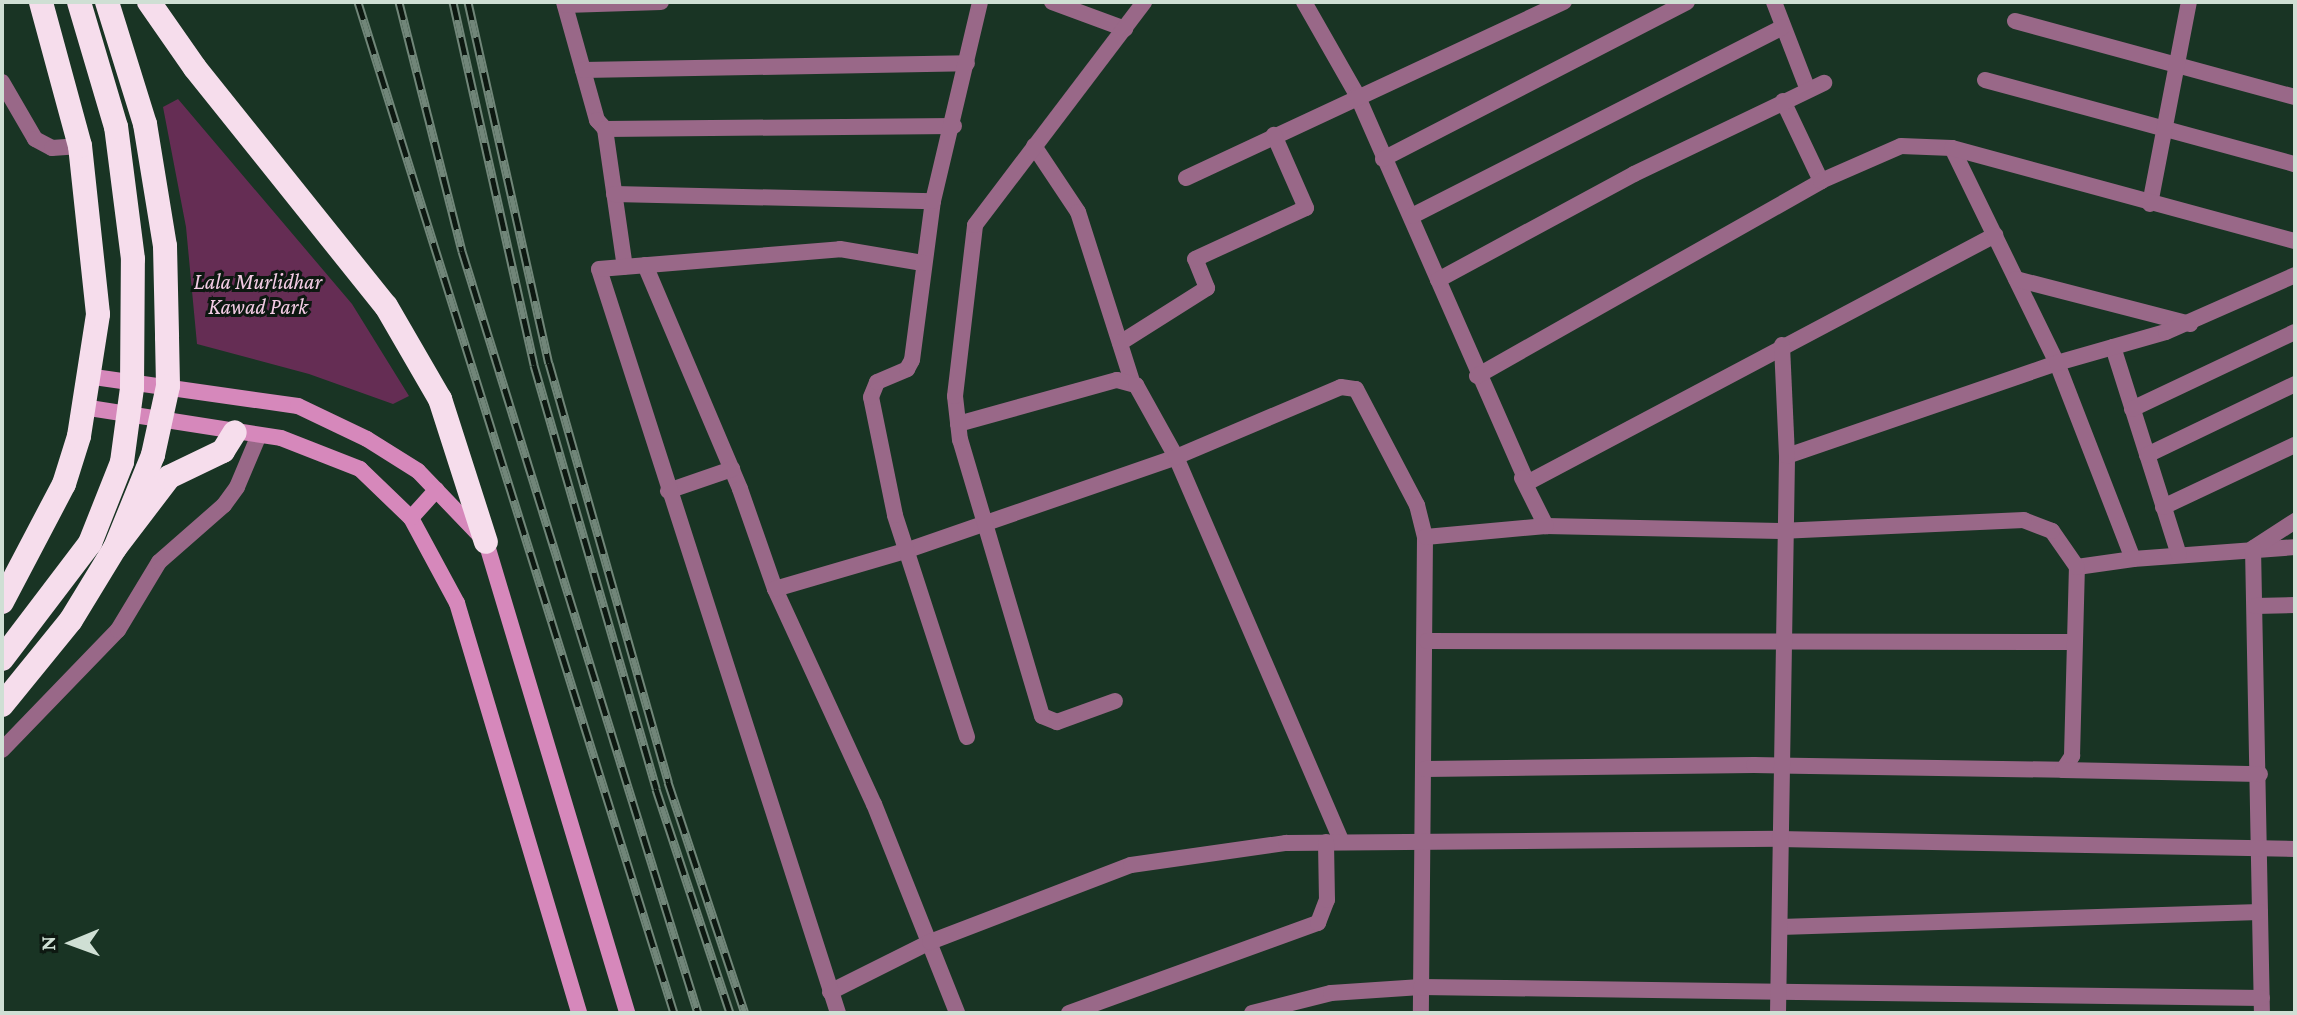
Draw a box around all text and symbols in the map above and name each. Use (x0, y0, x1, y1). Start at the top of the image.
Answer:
park label: Lala Murlidhar Kawad Park (194, 268, 322, 320)
north arrow (32, 903, 112, 983)
text: N (35, 936, 60, 951)

